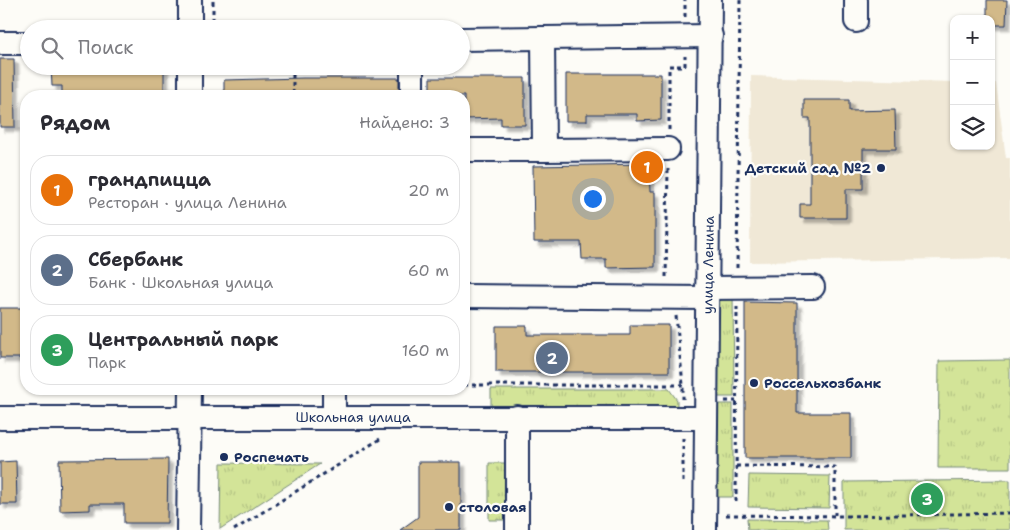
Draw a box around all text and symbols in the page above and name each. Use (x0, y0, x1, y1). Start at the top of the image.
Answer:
map controls (950, 15, 995, 150)
button: + (950, 15, 995, 60)
search box (20, 20, 470, 75)
icon: search (38, 34, 66, 62)
text: Поиск (78, 35, 133, 60)
button: − (950, 60, 995, 105)
button: layers (950, 105, 995, 150)
text: Рядом (40, 109, 110, 137)
text: Найдено: 3 (359, 112, 450, 133)
pin: 1 (631, 148, 663, 186)
place label: Детский сад №2 (745, 159, 871, 177)
marker: Детский сад №2 (875, 162, 887, 174)
text: грандпицца (88, 167, 211, 192)
text: 1 (53, 180, 61, 201)
text: 20 m (408, 180, 449, 201)
your location (580, 186, 606, 212)
text: Ресторан · улица Ленина (88, 192, 287, 213)
street label: улица Ленина (698, 215, 718, 314)
text: Сбербанк (88, 247, 183, 272)
text: 2 (51, 260, 63, 281)
text: 60 m (408, 260, 449, 281)
text: Банк · Школьная улица (88, 272, 273, 293)
text: Центральный парк (88, 327, 278, 352)
pin: 2 (536, 339, 568, 377)
text: 3 (51, 340, 63, 361)
text: 160 m (402, 340, 449, 361)
text: Парк (88, 352, 126, 373)
place label: Россельхозбанк (764, 374, 882, 392)
marker: Россельхозбанк (748, 377, 760, 389)
street label: Школьная улица (295, 408, 411, 426)
place label: Роспечать (234, 448, 309, 466)
marker: Роспечать (218, 451, 230, 463)
pin: 3 (911, 480, 943, 518)
place label: столовая (459, 498, 527, 516)
marker: столовая (443, 501, 455, 513)

